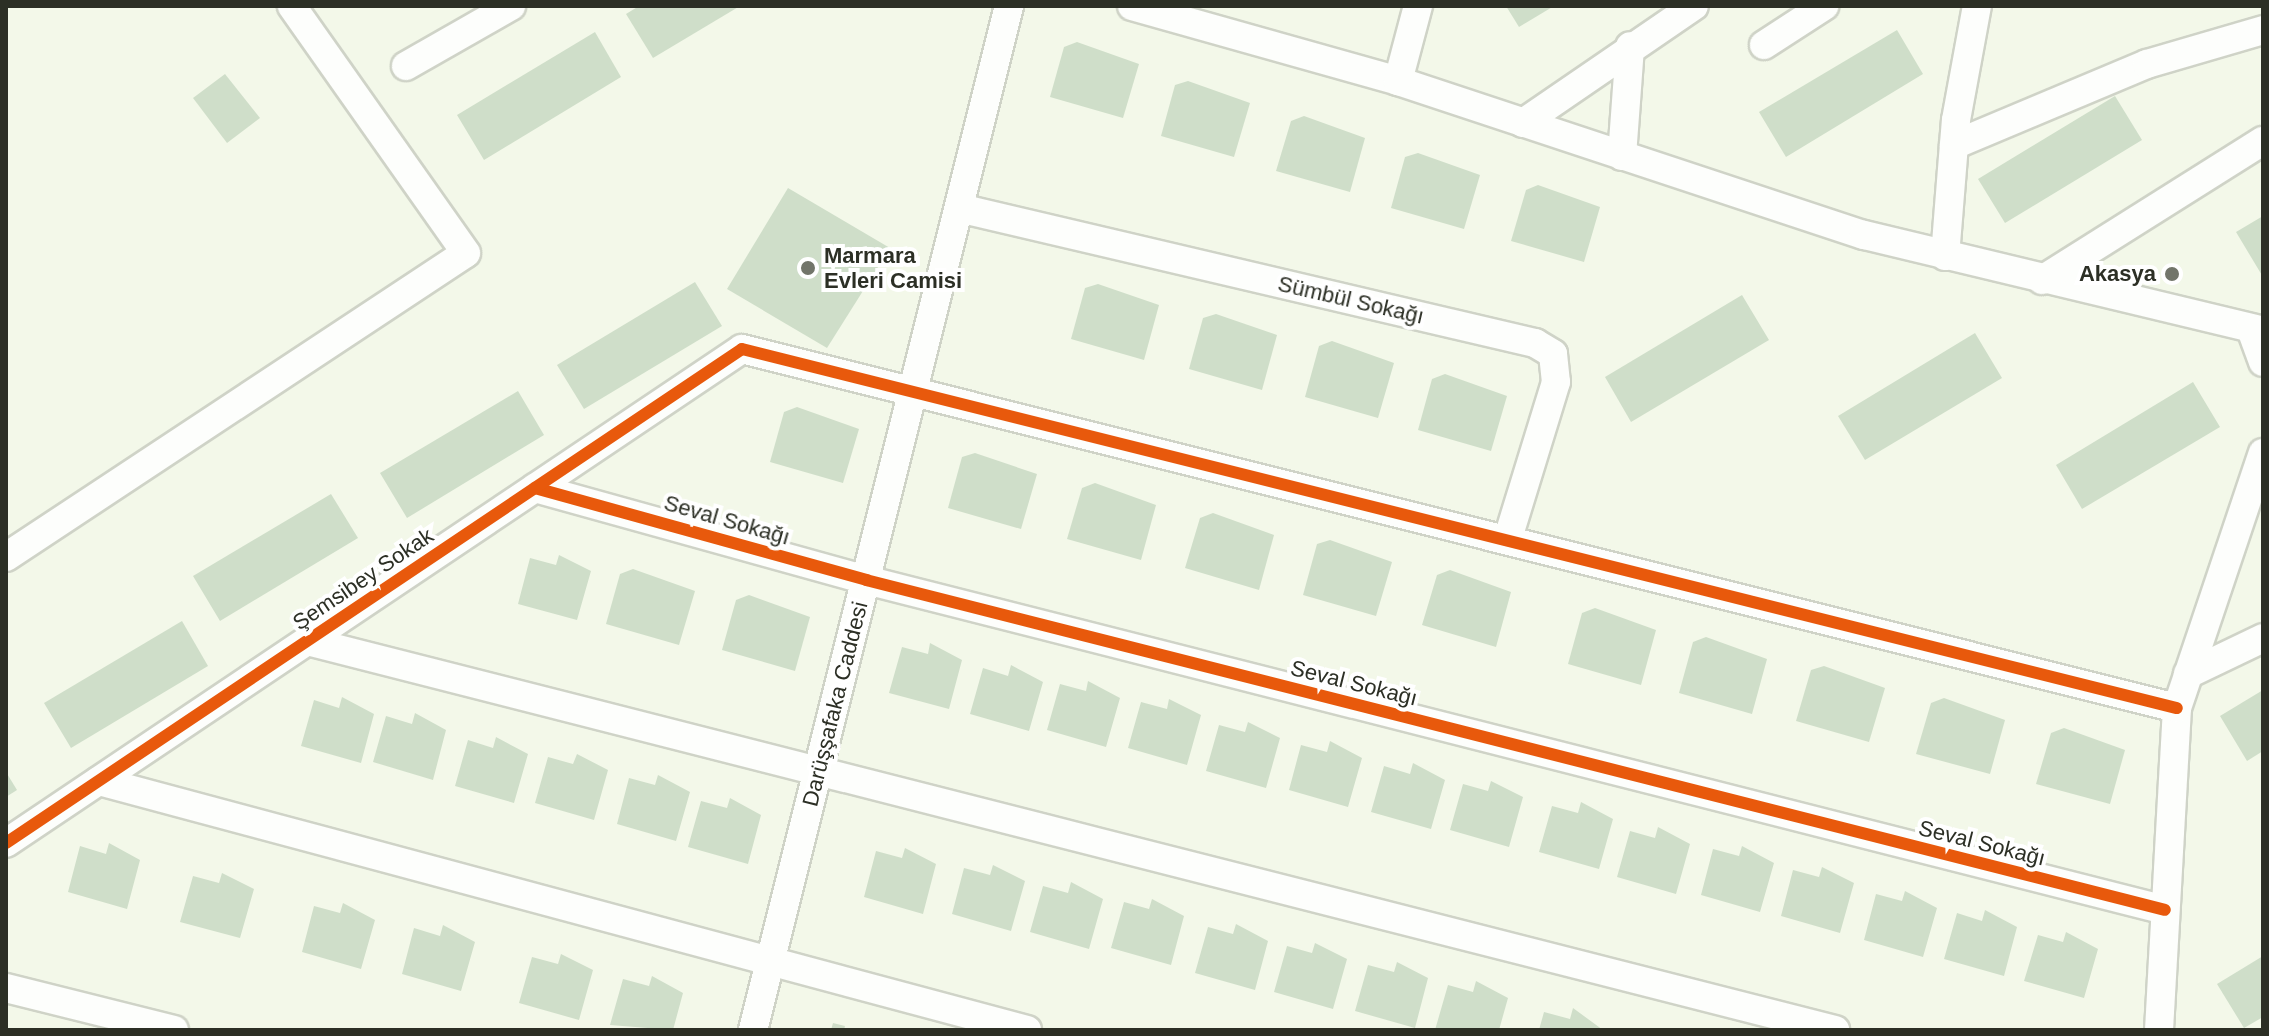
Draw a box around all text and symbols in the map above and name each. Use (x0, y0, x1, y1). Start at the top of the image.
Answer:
place label: Marmara Evleri Camisi (824, 242, 962, 294)
marker: Marmara Evleri Camisi (799, 259, 817, 277)
place label: Akasya (2079, 261, 2156, 287)
marker: Akasya (2163, 265, 2181, 283)
street label: Sümbül Sokağı (1275, 270, 1427, 330)
street label: Seval Sokağı (661, 489, 793, 551)
street label: Şemsibey Sokak (288, 522, 438, 636)
street label: Darüşşafaka Caddesi (797, 599, 873, 809)
street label: Seval Sokağı (1288, 655, 1420, 711)
street label: Seval Sokağı (1916, 815, 2048, 871)

